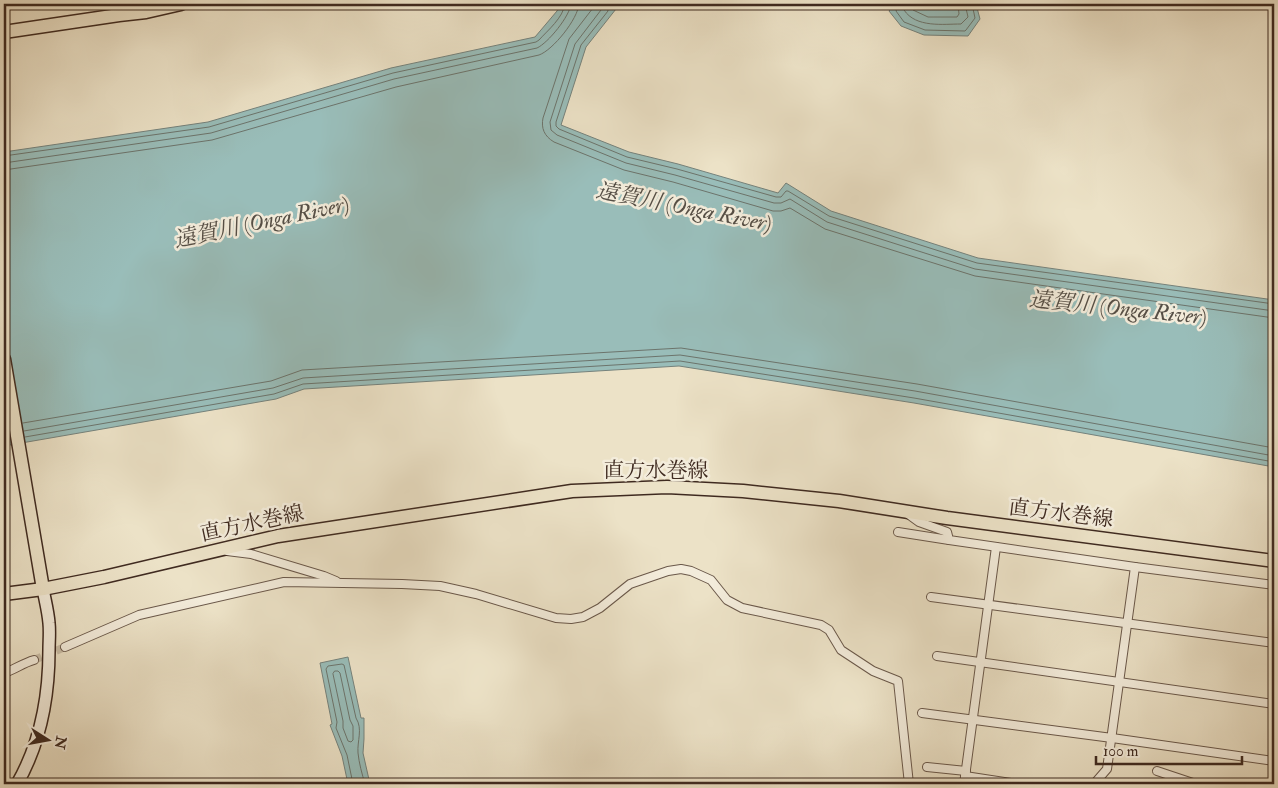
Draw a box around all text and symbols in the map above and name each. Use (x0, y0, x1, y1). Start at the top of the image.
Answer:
water label: 遠賀川 (Onga River) (594, 176, 774, 238)
water label: 遠賀川 (Onga River) (171, 190, 351, 254)
water label: 遠賀川 (Onga River) (1028, 285, 1208, 331)
street label: 直方水巻線 (604, 457, 709, 484)
street label: 直方水巻線 (1007, 494, 1115, 533)
street label: 直方水巻線 (198, 499, 306, 548)
north arrow (22, 716, 72, 766)
scale bar (1096, 733, 1242, 765)
text: N (51, 734, 70, 751)
text: 100 m (1103, 742, 1139, 761)

